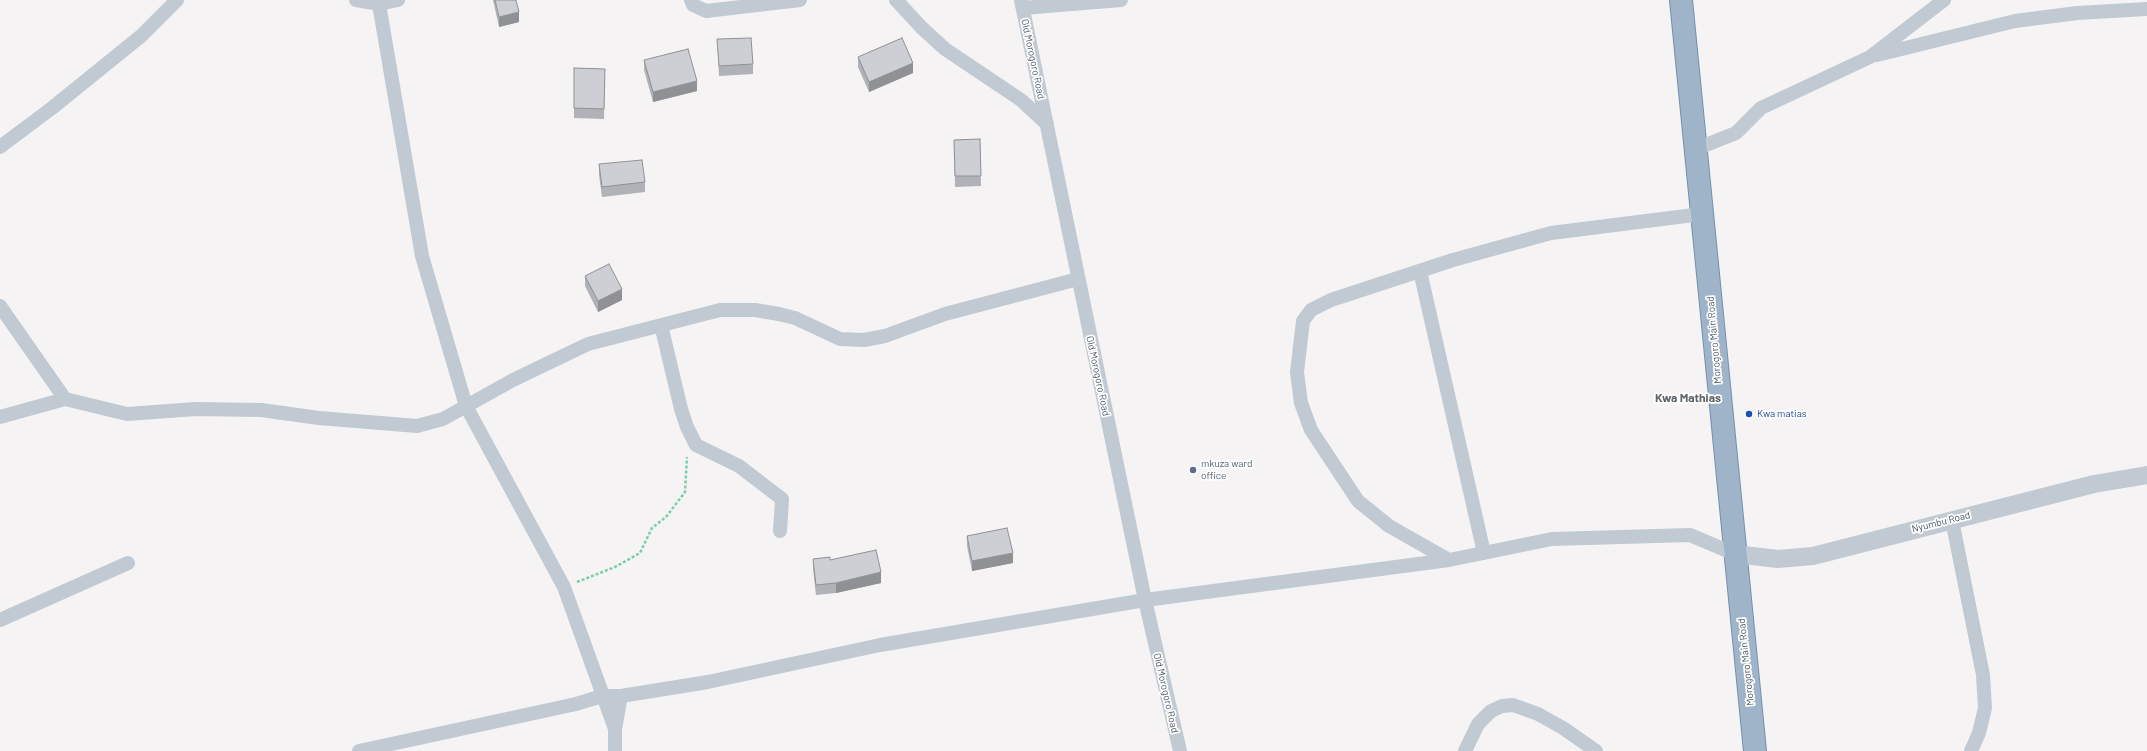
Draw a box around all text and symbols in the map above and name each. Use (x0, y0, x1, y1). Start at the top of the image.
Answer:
street label: Old Morogoro Road (1019, 18, 1047, 100)
street label: Morogoro Main Road (1704, 296, 1724, 384)
street label: Old Morogoro Road (1084, 335, 1112, 417)
district label: Kwa Mathias (1655, 391, 1721, 405)
place label: Kwa matias (1757, 408, 1807, 420)
marker: Kwa matias (1744, 409, 1754, 419)
place label: mkuza ward office (1201, 458, 1252, 482)
marker: mkuza ward office (1188, 465, 1198, 475)
street label: Nyumbu Road (1910, 509, 1972, 535)
street label: Morogoro Main Road (1735, 618, 1757, 706)
street label: Old Morogoro Road (1151, 652, 1181, 734)

